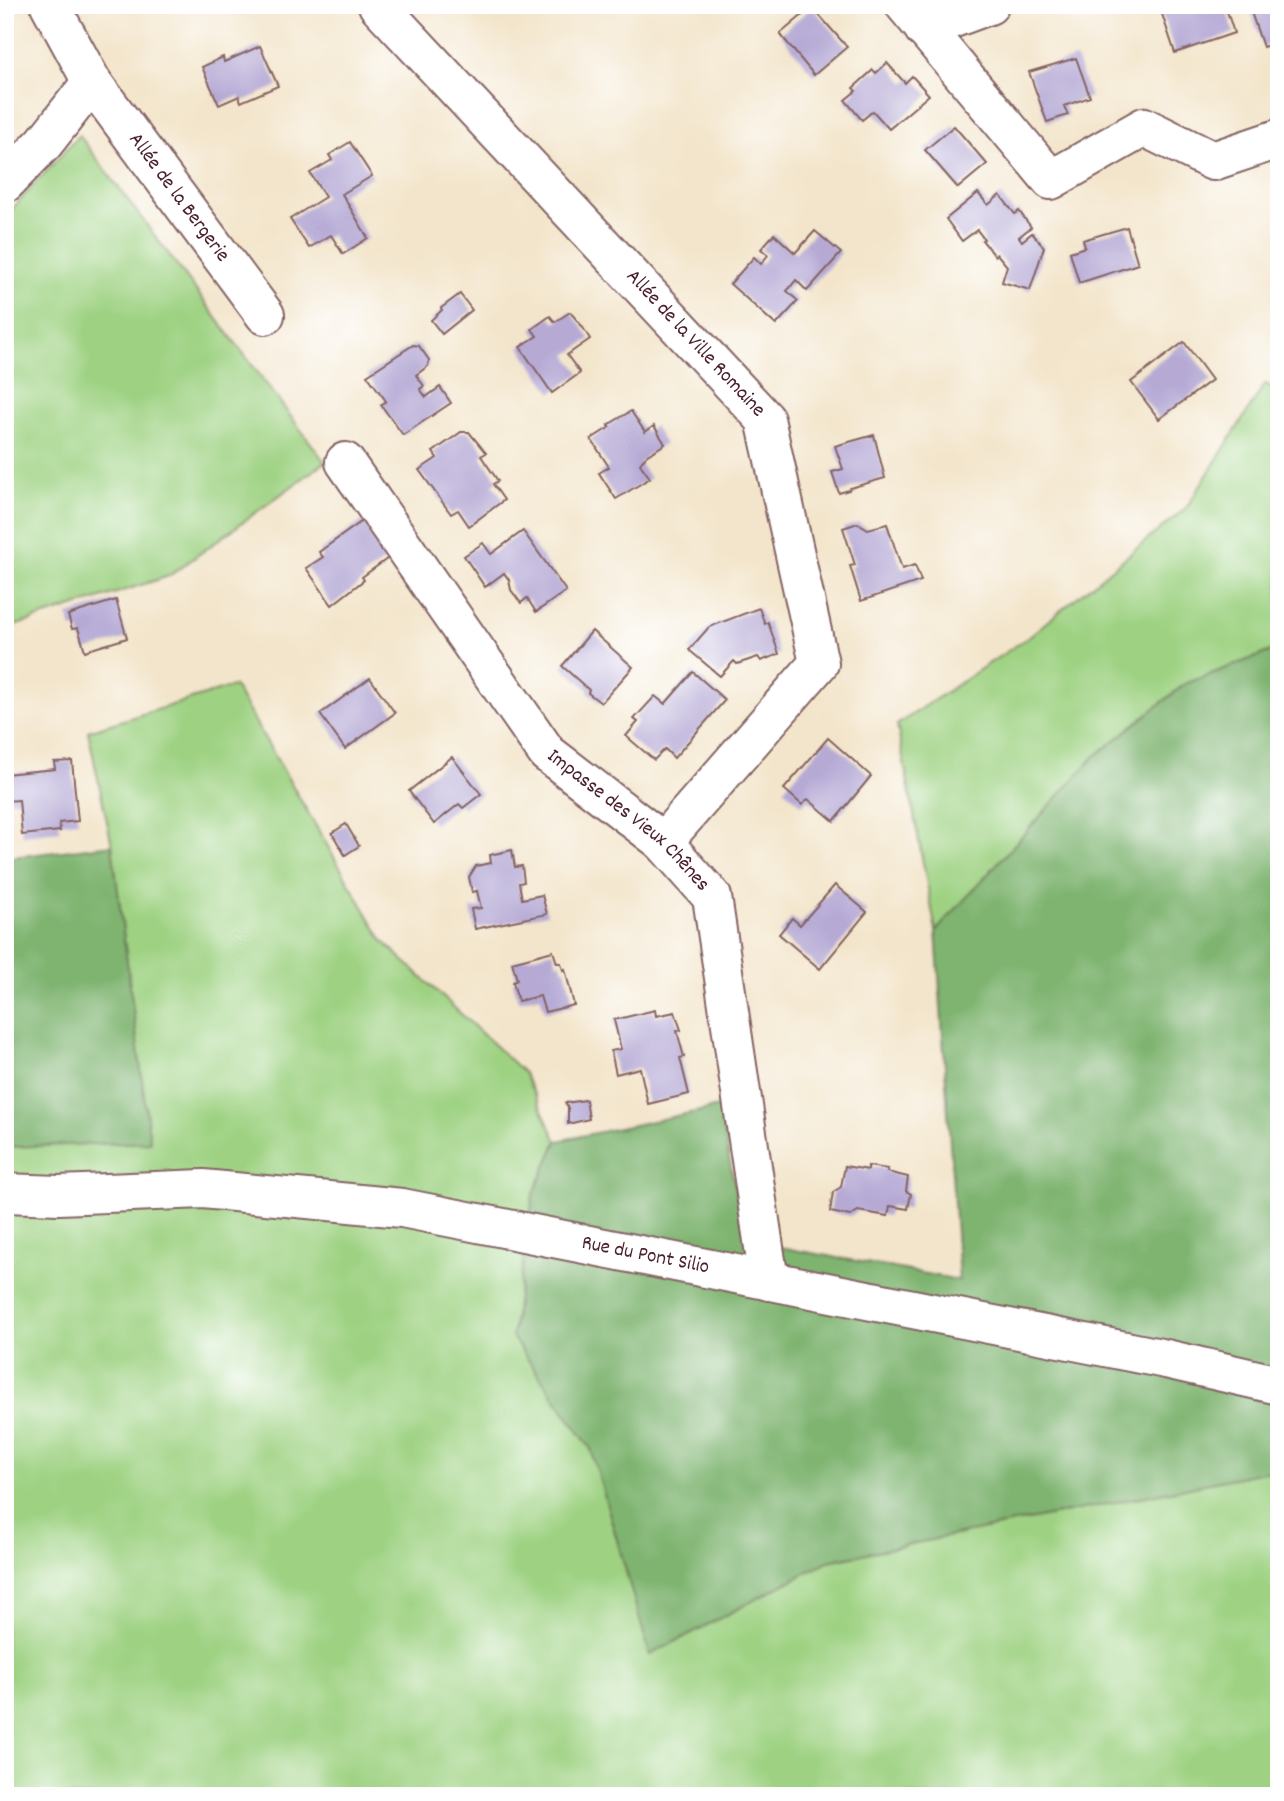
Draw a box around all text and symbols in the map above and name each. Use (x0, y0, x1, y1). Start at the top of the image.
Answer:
street label: Allée de la Bergerie (120, 127, 236, 269)
street label: Allée de la Ville Romaine (618, 263, 772, 425)
street label: Impasse des Vieux Chênes (540, 743, 716, 899)
street label: Rue du Pont Silio (579, 1229, 712, 1283)

